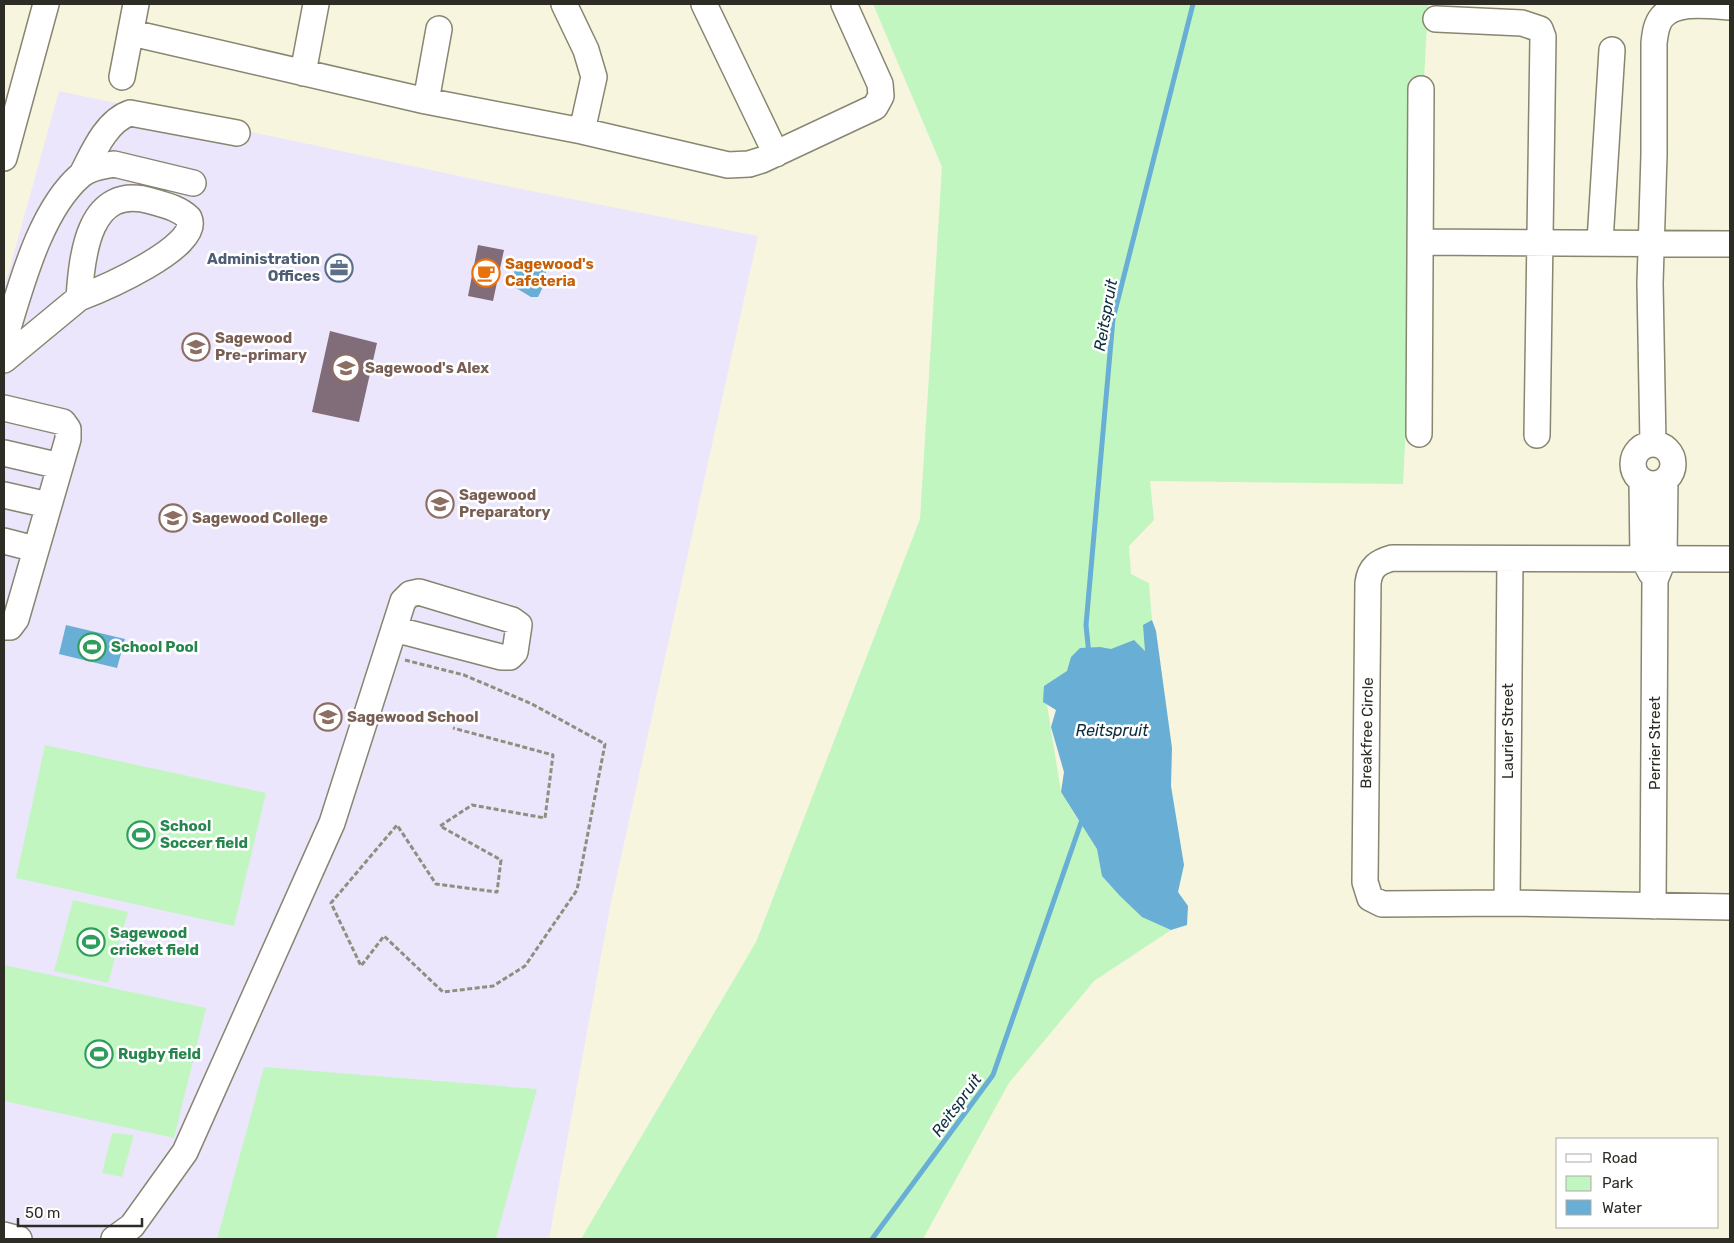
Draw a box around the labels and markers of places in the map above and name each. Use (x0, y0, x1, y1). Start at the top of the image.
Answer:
place label: Administration Offices (207, 250, 320, 285)
office icon: Administration Offices (324, 253, 354, 283)
place label: Sagewood's Cafeteria (505, 255, 594, 290)
cafe icon: Sagewood's Cafeteria (471, 258, 501, 288)
place label: Sagewood Pre-primary (215, 329, 307, 364)
school or university icon: Sagewood Pre-primary (181, 332, 211, 362)
school or university icon: Sagewood's Alex (331, 353, 361, 383)
place label: Sagewood's Alex (365, 359, 489, 377)
place label: Sagewood Preparatory (459, 486, 551, 521)
school or university icon: Sagewood Preparatory (425, 489, 455, 519)
school or university icon: Sagewood College (158, 503, 188, 533)
place label: Sagewood College (192, 509, 328, 527)
sports icon: School Pool (77, 632, 107, 662)
place label: School Pool (111, 638, 198, 656)
school or university icon: Sagewood School (313, 702, 343, 732)
place label: Sagewood School (347, 708, 478, 726)
place label: School Soccer field (160, 817, 248, 852)
sports icon: School Soccer field (126, 820, 156, 850)
place label: Sagewood cricket field (110, 924, 199, 959)
sports icon: Sagewood cricket field (76, 927, 106, 957)
sports icon: Rugby field (84, 1039, 114, 1069)
place label: Rugby field (118, 1045, 201, 1063)

